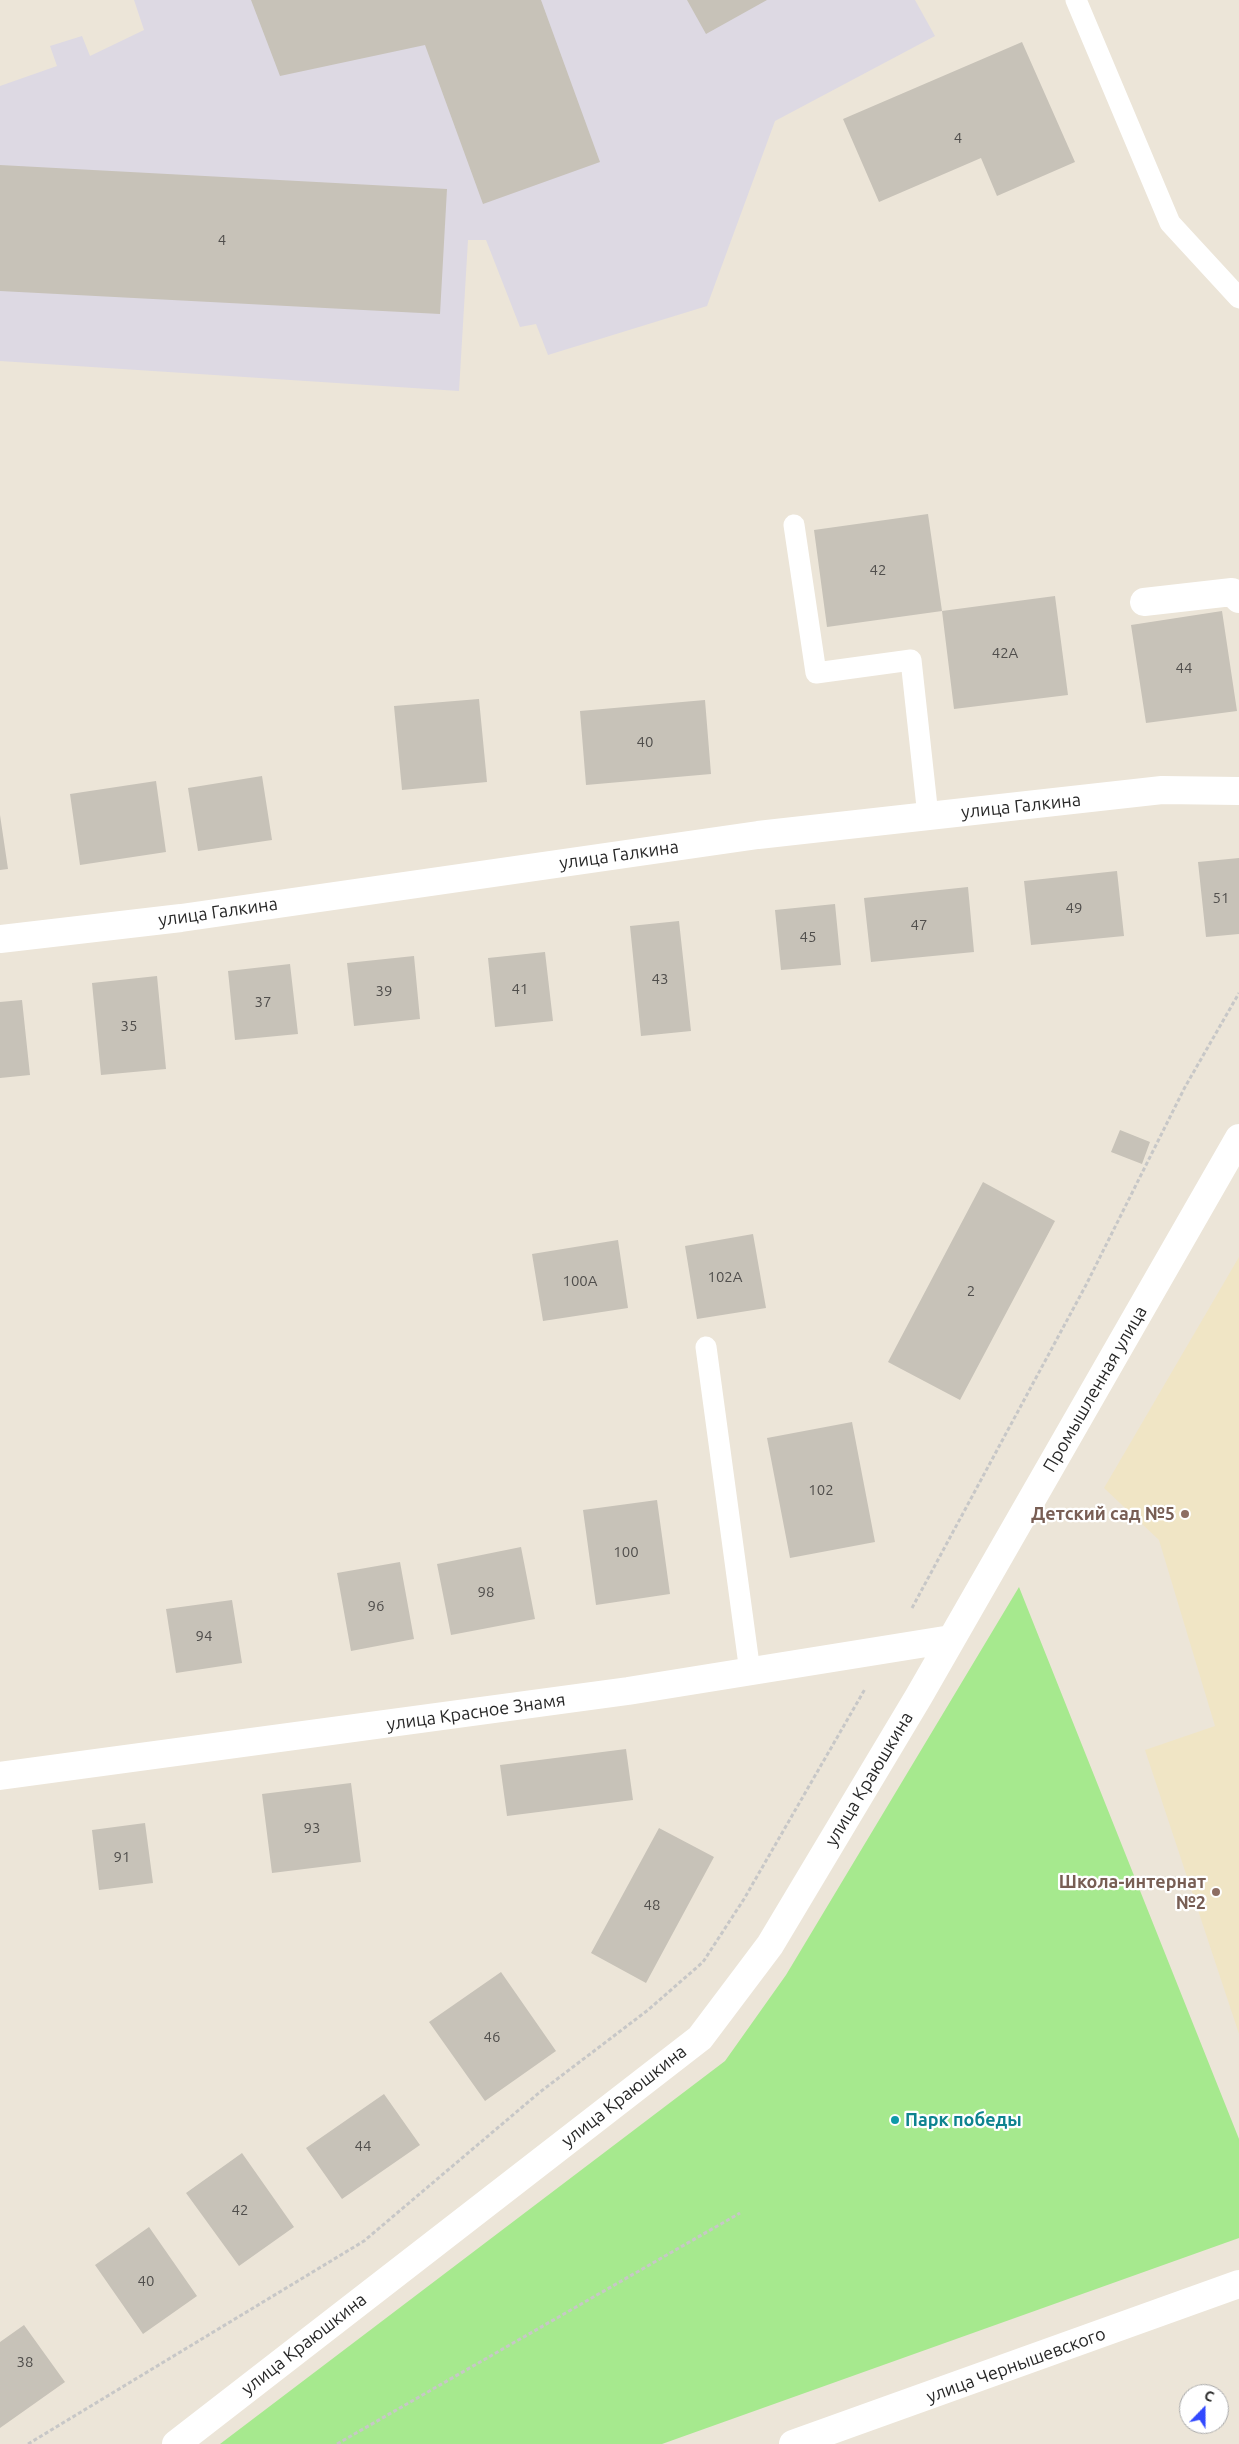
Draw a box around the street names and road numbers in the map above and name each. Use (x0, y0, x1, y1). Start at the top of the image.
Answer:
street label: улица Галкина (960, 789, 1082, 823)
street label: улица Галкина (558, 836, 680, 874)
street label: улица Галкина (157, 893, 279, 931)
street label: Промышленная улица (1039, 1302, 1151, 1476)
street label: улица Красное Знамя (385, 1689, 567, 1735)
street label: улица Краюшкина (820, 1708, 918, 1850)
street label: улица Краюшкина (557, 2040, 691, 2152)
street label: улица Краюшкина (237, 2288, 371, 2400)
street label: улица Чернышевского (924, 2323, 1108, 2407)

